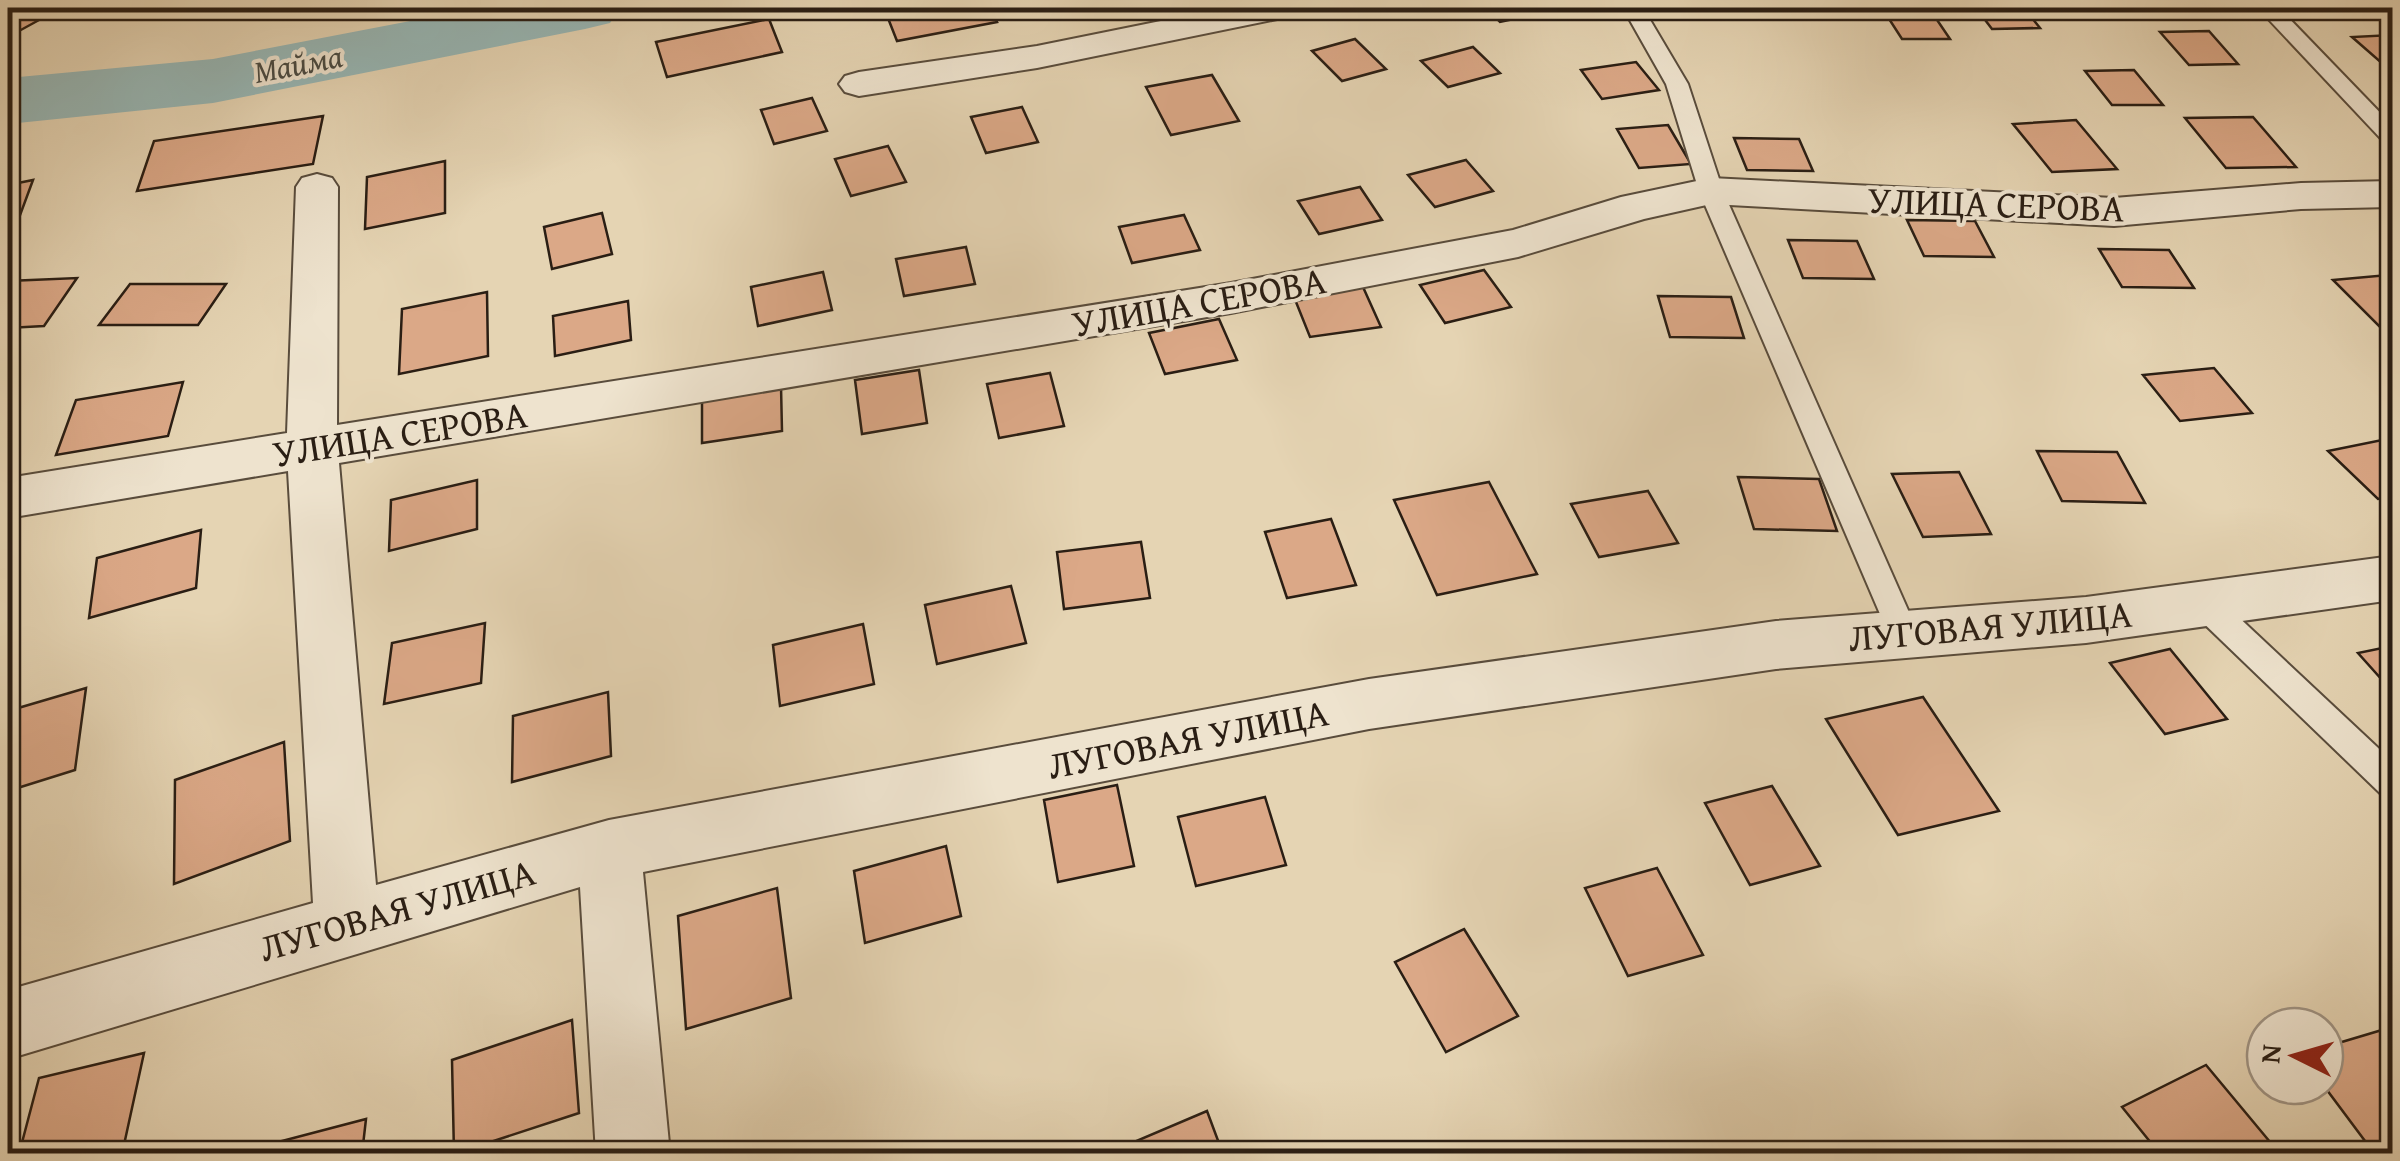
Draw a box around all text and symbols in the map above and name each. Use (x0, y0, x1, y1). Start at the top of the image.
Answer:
water label: Майма (250, 32, 347, 95)
street label: УЛИЦА СЕРОВА (1867, 171, 2125, 235)
street label: УЛИЦА СЕРОВА (1068, 251, 1330, 351)
street label: УЛИЦА СЕРОВА (269, 385, 531, 481)
street label: ЛУГОВАЯ УЛИЦА (1846, 585, 2134, 665)
street label: ЛУГОВАЯ УЛИЦА (1043, 683, 1333, 793)
street label: ЛУГОВАЯ УЛИЦА (252, 843, 541, 975)
north arrow (2245, 1006, 2345, 1106)
text: N (2248, 1042, 2291, 1065)

